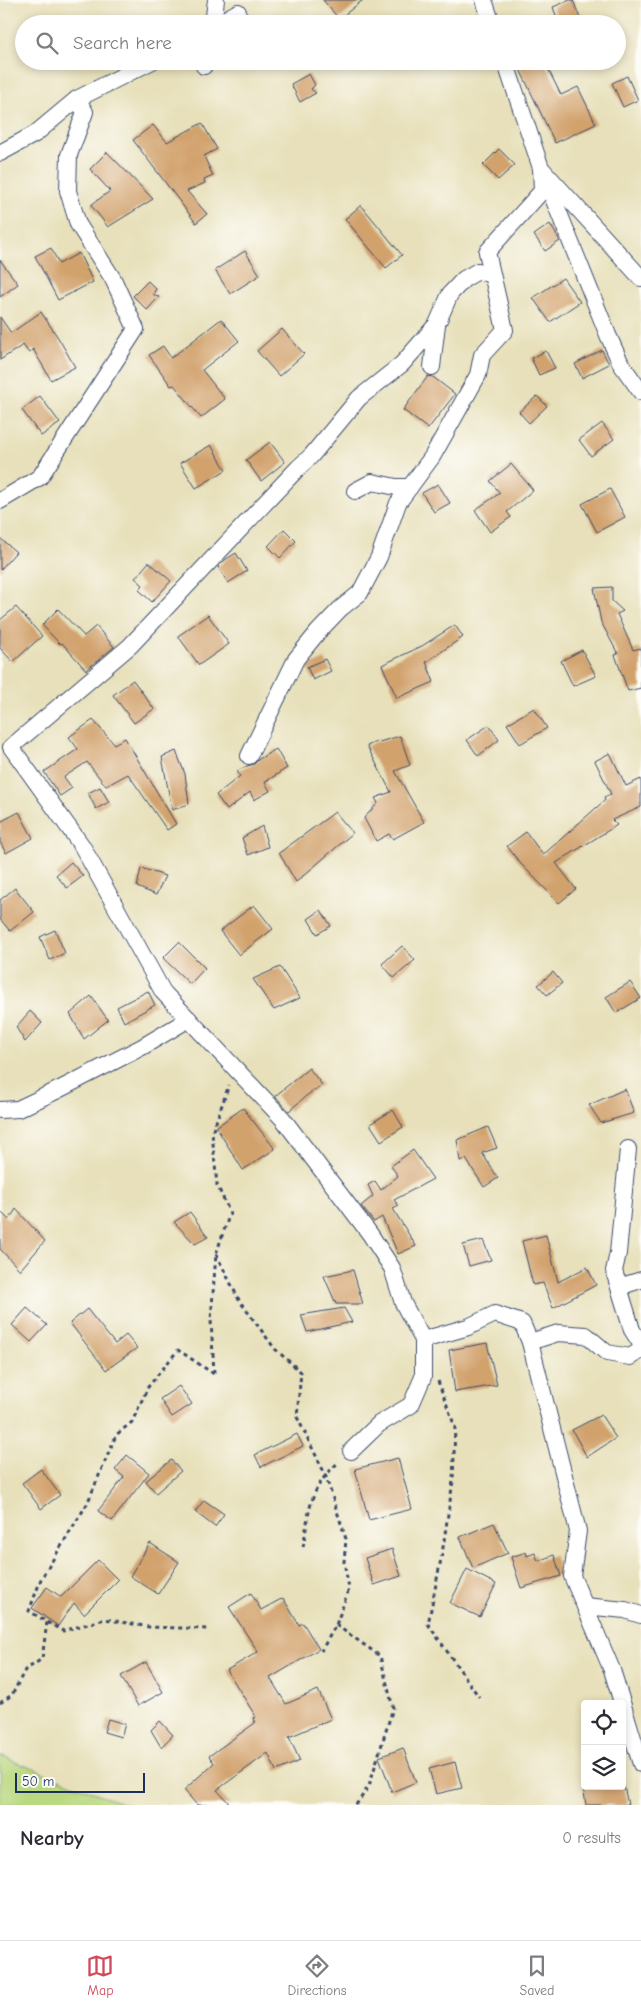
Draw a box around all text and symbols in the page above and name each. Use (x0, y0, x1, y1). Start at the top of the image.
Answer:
search box (15, 15, 626, 70)
icon: search (33, 29, 61, 57)
text: Search here (73, 32, 172, 54)
map controls (581, 1700, 626, 1790)
button: locate (581, 1700, 626, 1745)
button: layers (581, 1745, 626, 1790)
scale bar (15, 1770, 145, 1793)
text: 50 m (22, 1773, 54, 1790)
text: Nearby (20, 1826, 84, 1850)
text: 0 results (562, 1829, 621, 1847)
tab: Map (86, 1952, 114, 1999)
tab: Directions (287, 1952, 347, 1999)
tab: Saved (520, 1952, 555, 1999)

